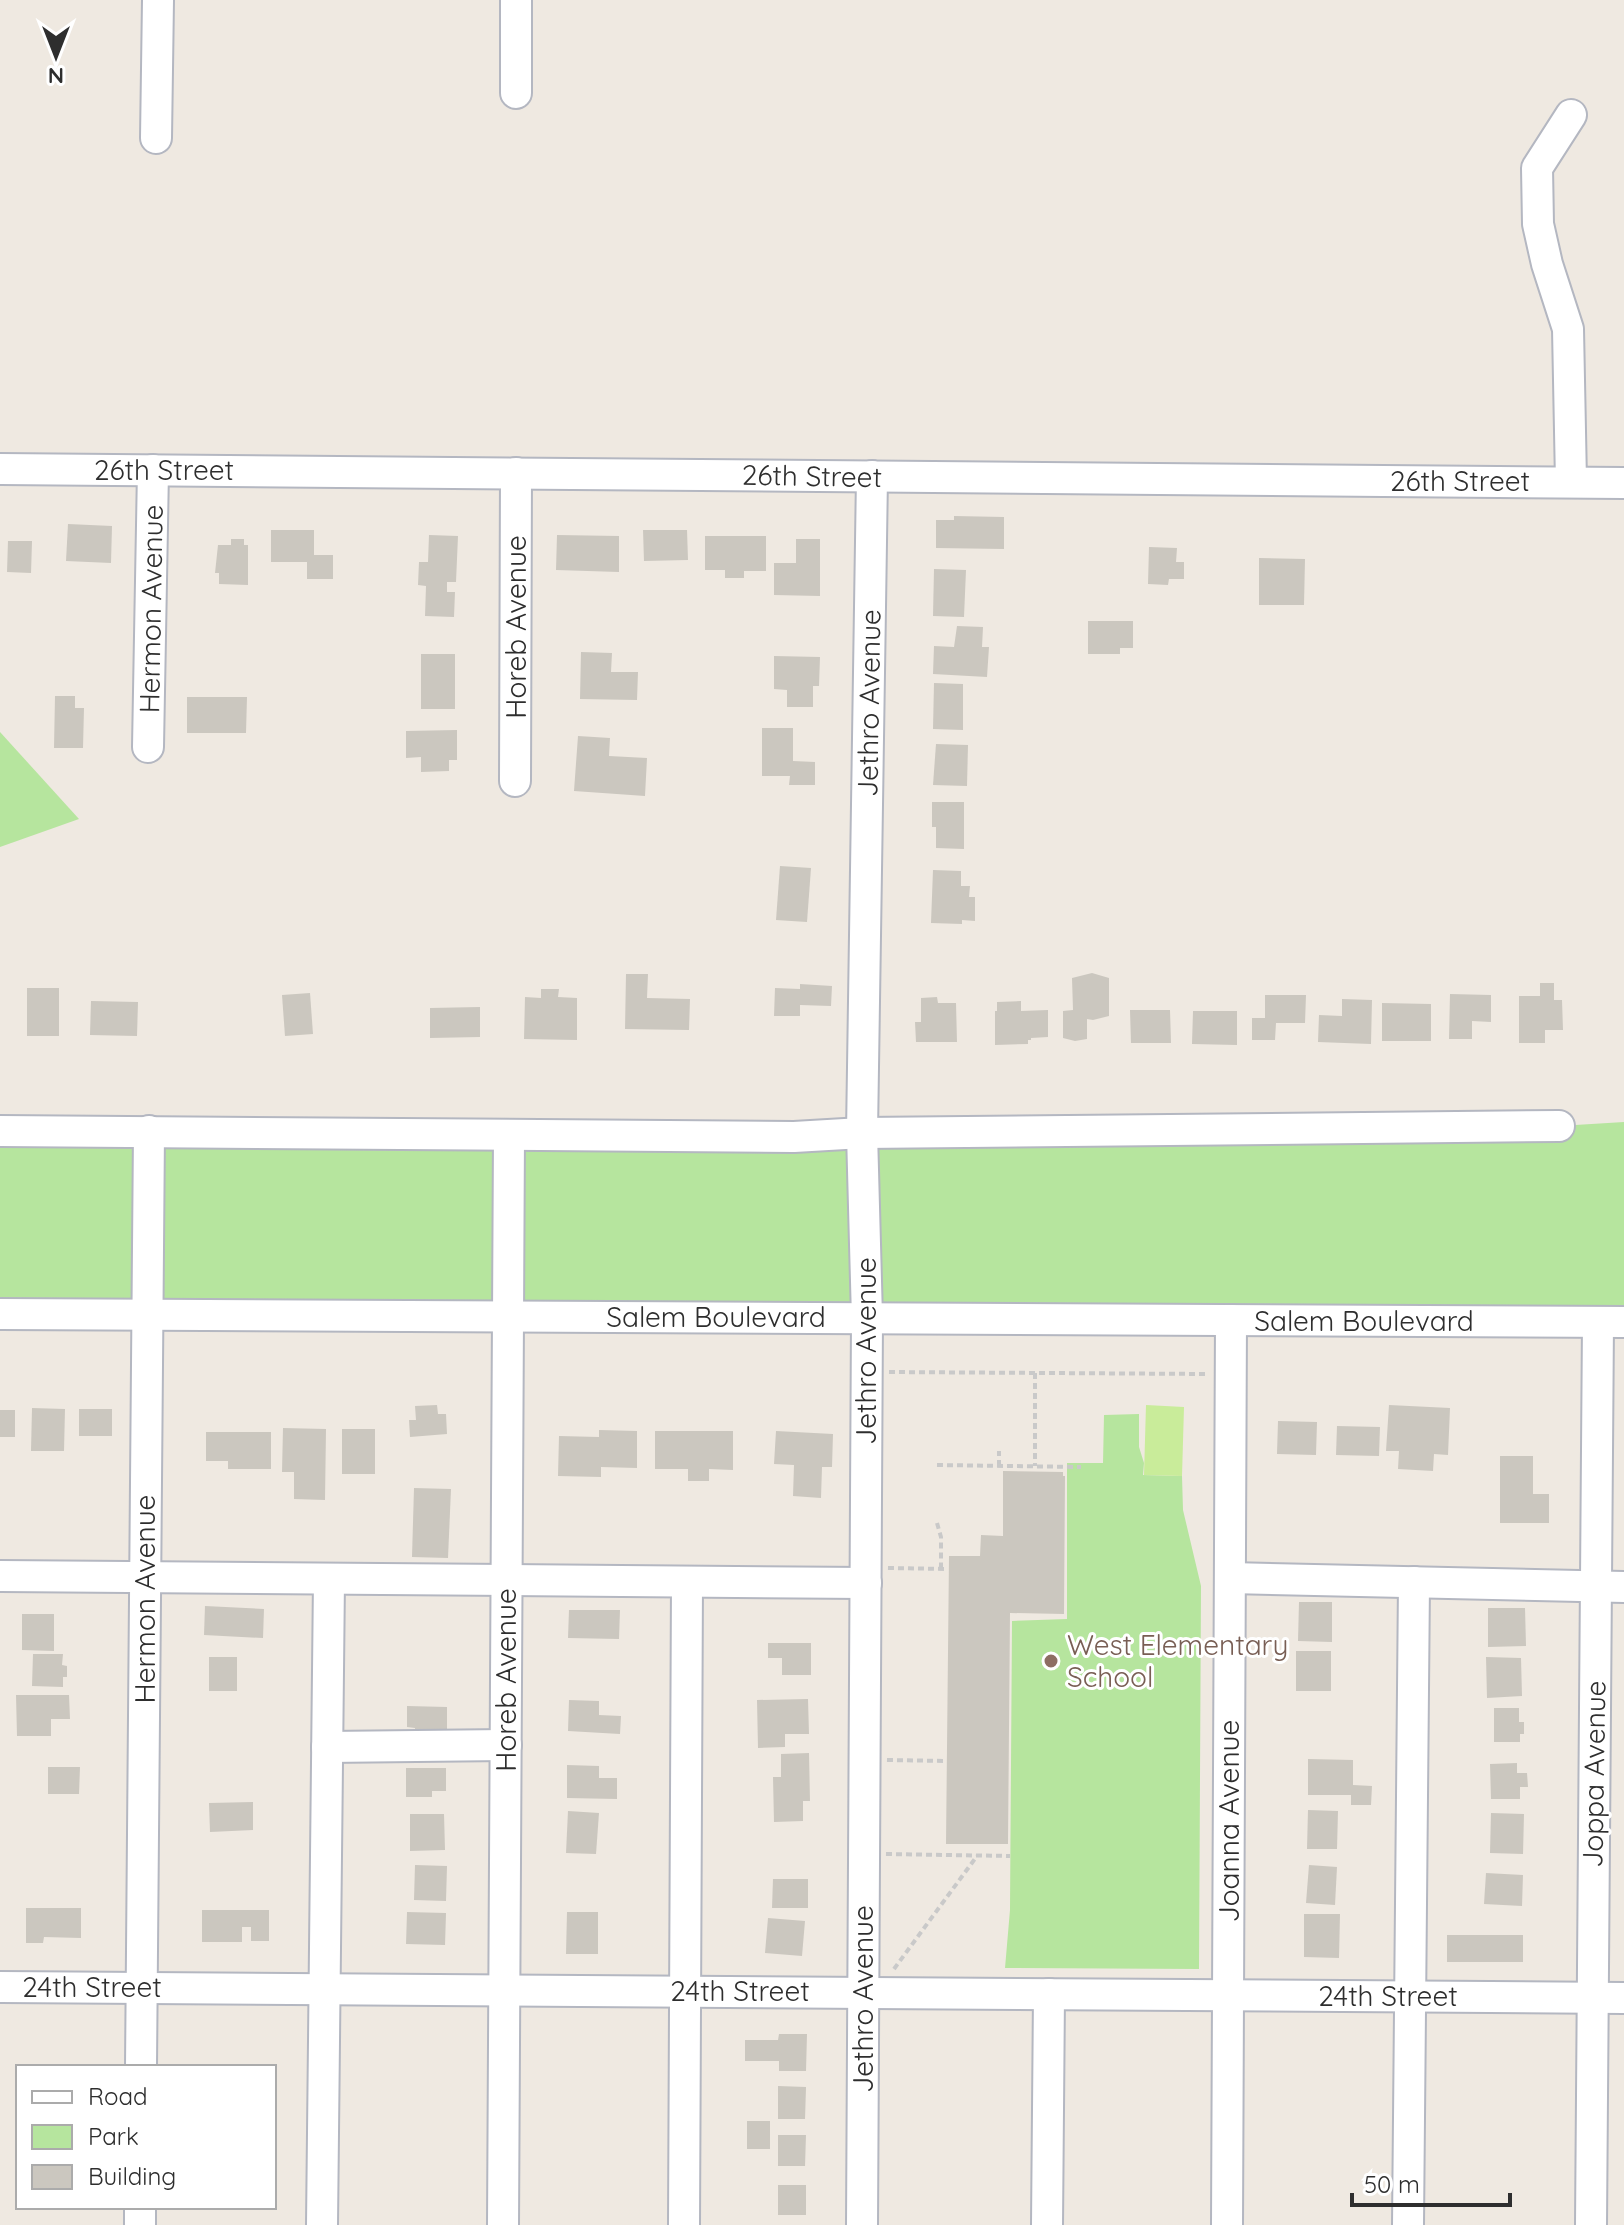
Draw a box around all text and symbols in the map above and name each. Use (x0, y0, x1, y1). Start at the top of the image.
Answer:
north arrow (16, 16, 96, 96)
text: N (48, 62, 64, 90)
street label: 26th Street (94, 452, 234, 487)
street label: 26th Street (742, 457, 882, 494)
street label: 26th Street (1390, 463, 1530, 498)
street label: Hermon Avenue (131, 504, 170, 714)
street label: Horeb Avenue (498, 535, 533, 719)
street label: Jethro Avenue (849, 609, 888, 797)
street label: Jethro Avenue (848, 1257, 883, 1445)
street label: Salem Boulevard (606, 1299, 826, 1334)
street label: Salem Boulevard (1254, 1303, 1474, 1338)
street label: Hermon Avenue (127, 1495, 162, 1703)
street label: Horeb Avenue (488, 1588, 523, 1772)
place label: West Elementary School (1067, 1627, 1288, 1694)
marker: West Elementary School (1042, 1652, 1060, 1670)
street label: Joppa Avenue (1574, 1680, 1613, 1868)
street label: Joanna Avenue (1211, 1720, 1246, 1922)
street label: Jethro Avenue (845, 1905, 880, 2093)
street label: 24th Street (22, 1969, 162, 2004)
street label: 24th Street (670, 1973, 810, 2008)
street label: 24th Street (1318, 1978, 1458, 2013)
legend (16, 2065, 276, 2209)
text: Road (88, 2081, 148, 2111)
text: Park (88, 2121, 139, 2151)
scale bar (1352, 2157, 1510, 2207)
text: Building (88, 2161, 176, 2191)
text: 50 m (1364, 2169, 1420, 2199)

